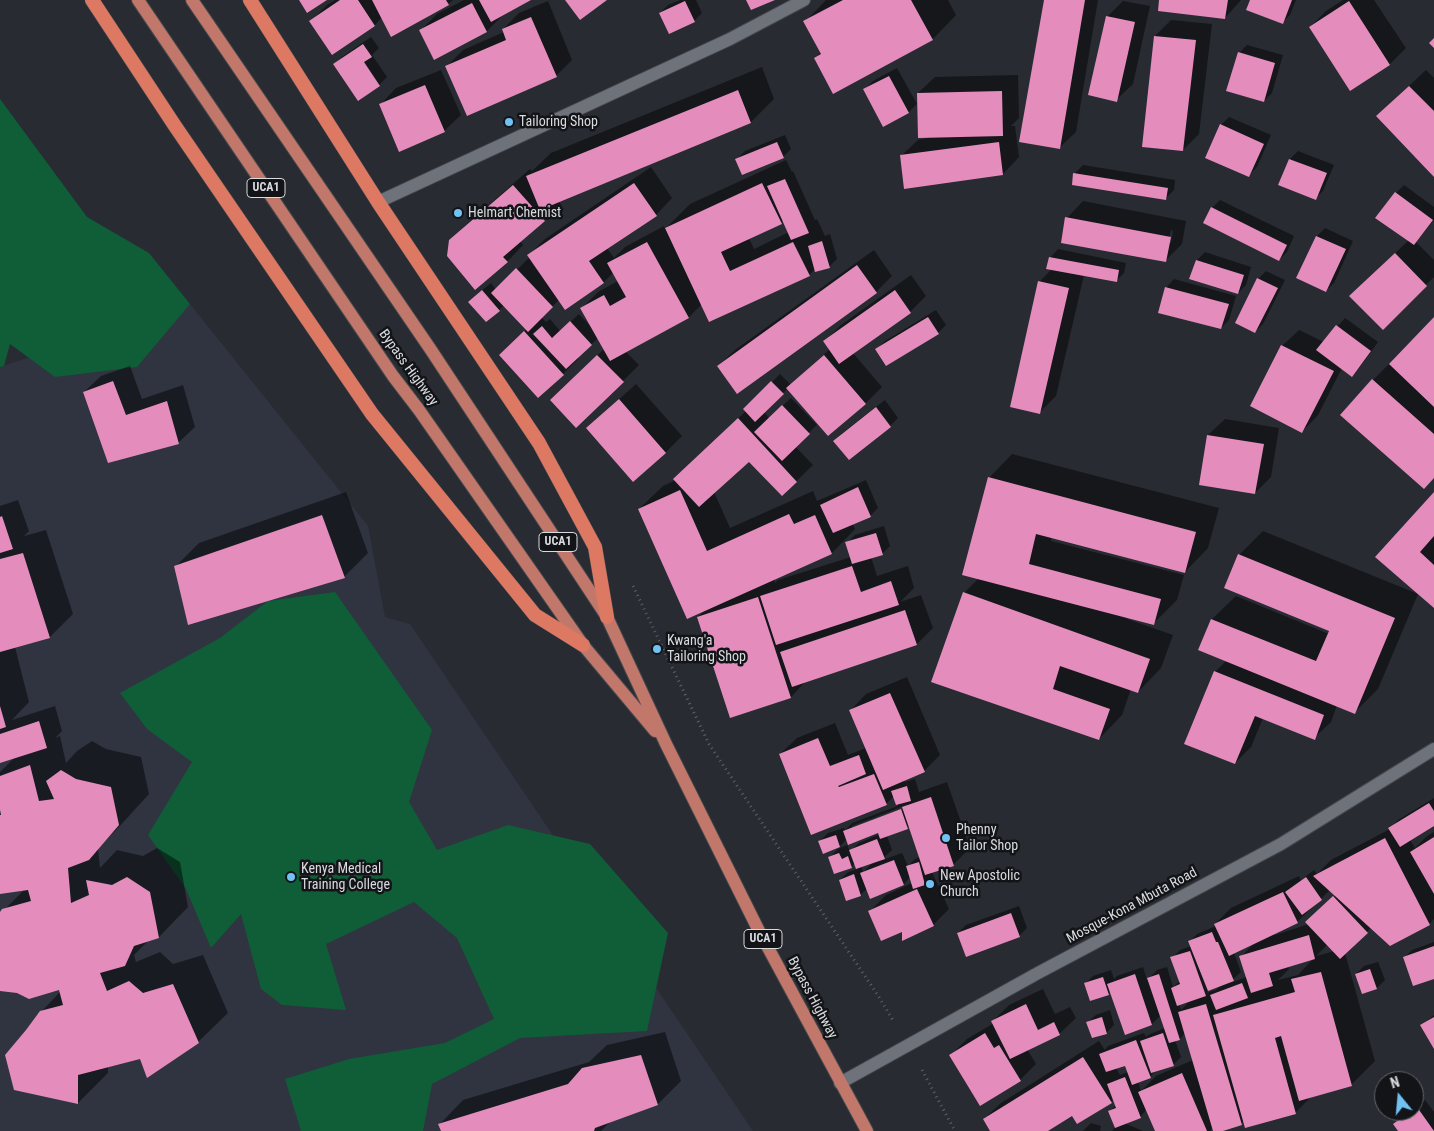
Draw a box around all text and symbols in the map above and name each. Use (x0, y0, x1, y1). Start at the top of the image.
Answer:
place label: Tailoring Shop (519, 114, 598, 130)
marker: Tailoring Shop (503, 116, 515, 128)
road number: UCA1 (247, 178, 285, 198)
place label: Helmart Chemist (468, 205, 561, 221)
marker: Helmart Chemist (452, 207, 464, 219)
street label: Bypass Highway (375, 327, 441, 409)
road number: UCA1 (539, 532, 577, 552)
place label: Kwang'a Tailoring Shop (667, 633, 746, 666)
marker: Kwang'a Tailoring Shop (651, 643, 663, 655)
place label: Phenny Tailor Shop (956, 822, 1018, 854)
marker: Phenny Tailor Shop (940, 832, 952, 844)
place label: Kenya Medical Training College (301, 861, 390, 894)
street label: Mosque-Kona Mbuta Road (1064, 864, 1200, 948)
place label: New Apostolic Church (940, 868, 1020, 900)
marker: Kenya Medical Training College (285, 871, 297, 883)
marker: New Apostolic Church (924, 878, 936, 890)
road number: UCA1 (744, 930, 782, 949)
street label: Bypass Highway (783, 954, 841, 1042)
north arrow (1374, 1071, 1424, 1121)
text: N (1388, 1074, 1401, 1092)

